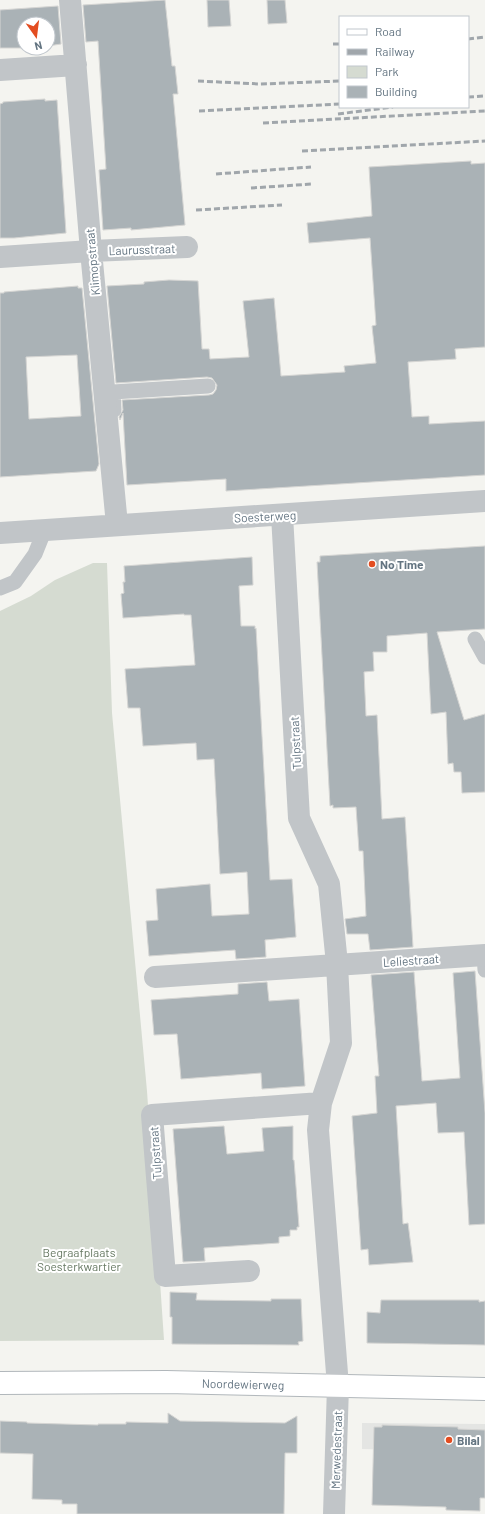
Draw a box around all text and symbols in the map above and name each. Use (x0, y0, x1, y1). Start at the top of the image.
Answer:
north arrow (16, 16, 56, 56)
legend (339, 16, 469, 108)
text: Road (375, 24, 402, 38)
text: N (33, 39, 44, 53)
text: Railway (375, 44, 415, 58)
text: Park (375, 64, 399, 78)
text: Building (375, 84, 417, 98)
street label: Klimopstraat (82, 228, 102, 296)
street label: Laurusstraat (108, 241, 176, 257)
street label: Soesterweg (234, 507, 296, 525)
place label: No Time (380, 557, 424, 571)
marker: No Time (367, 559, 377, 569)
street label: Tulpstraat (287, 716, 303, 770)
street label: Leliestraat (382, 951, 440, 969)
street label: Tulpstraat (146, 1126, 164, 1180)
park label: Begraafplaats Soesterkwartier (37, 1245, 122, 1273)
street label: Noordewierweg (202, 1376, 284, 1392)
street label: Merwedestraat (328, 1411, 344, 1489)
place label: Bilal (457, 1433, 480, 1447)
marker: Bilal (444, 1435, 454, 1445)

